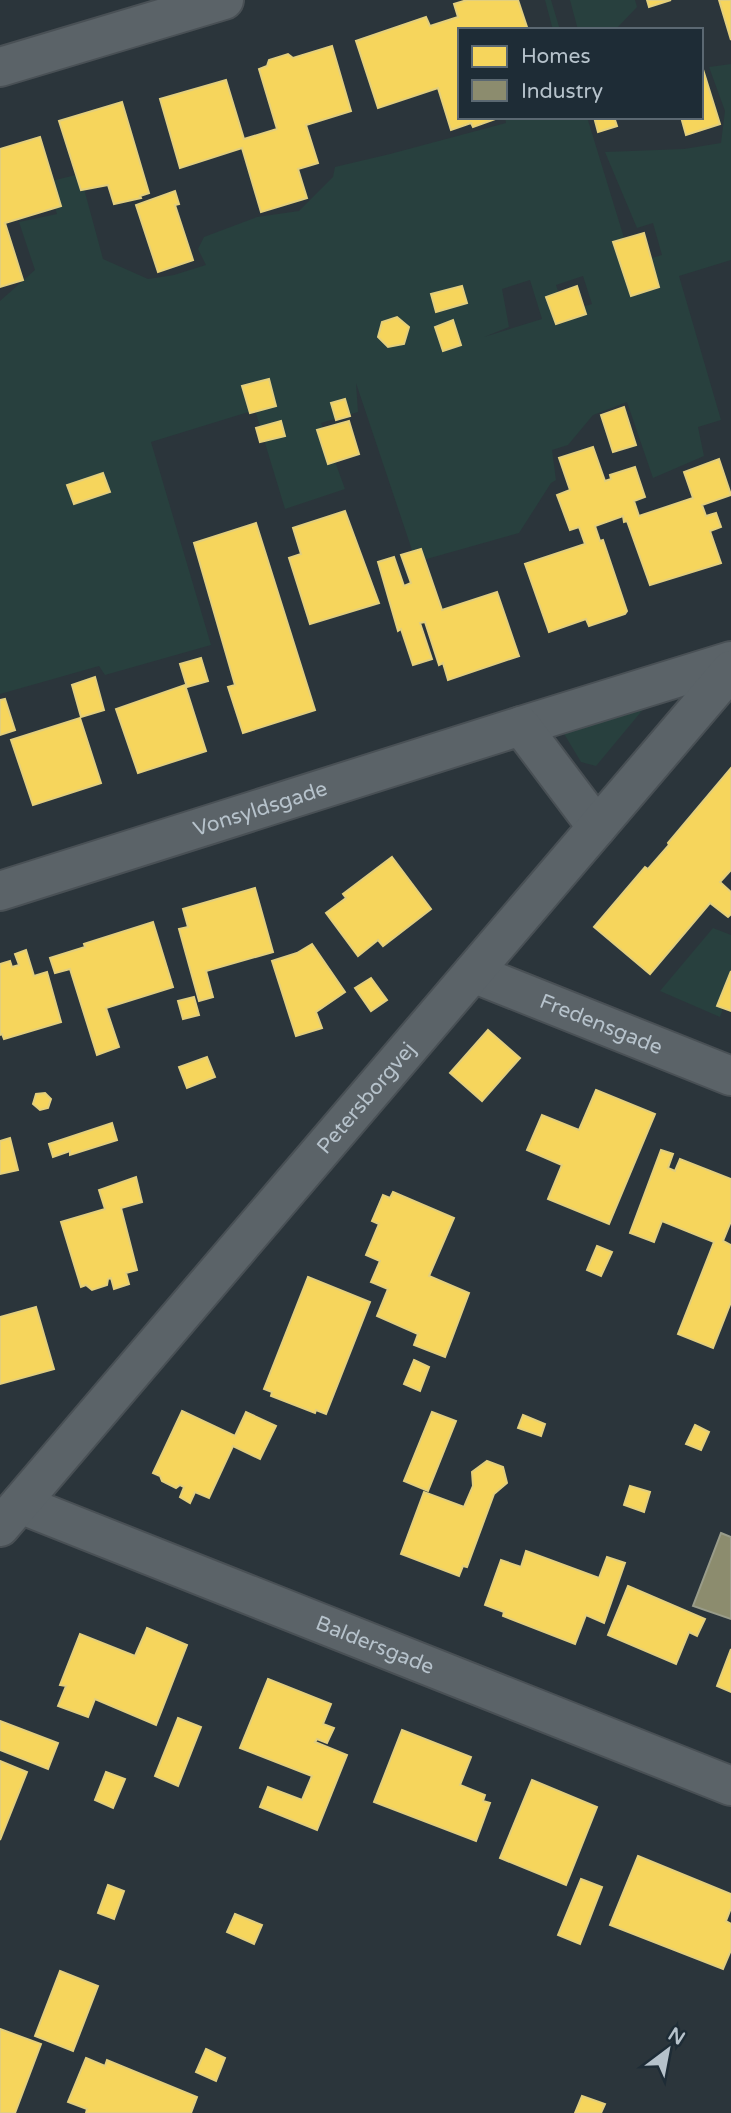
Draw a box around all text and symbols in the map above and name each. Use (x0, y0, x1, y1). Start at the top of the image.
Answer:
legend (458, 28, 703, 119)
text: Homes (521, 44, 591, 69)
text: Industry (521, 79, 603, 104)
street label: Vonsyldsgade (190, 776, 331, 842)
street label: Fredensgade (536, 989, 666, 1060)
street label: Petersborgvej (312, 1037, 421, 1159)
street label: Baldersgade (312, 1611, 438, 1680)
north arrow (633, 2015, 703, 2085)
text: N (664, 2023, 689, 2050)

